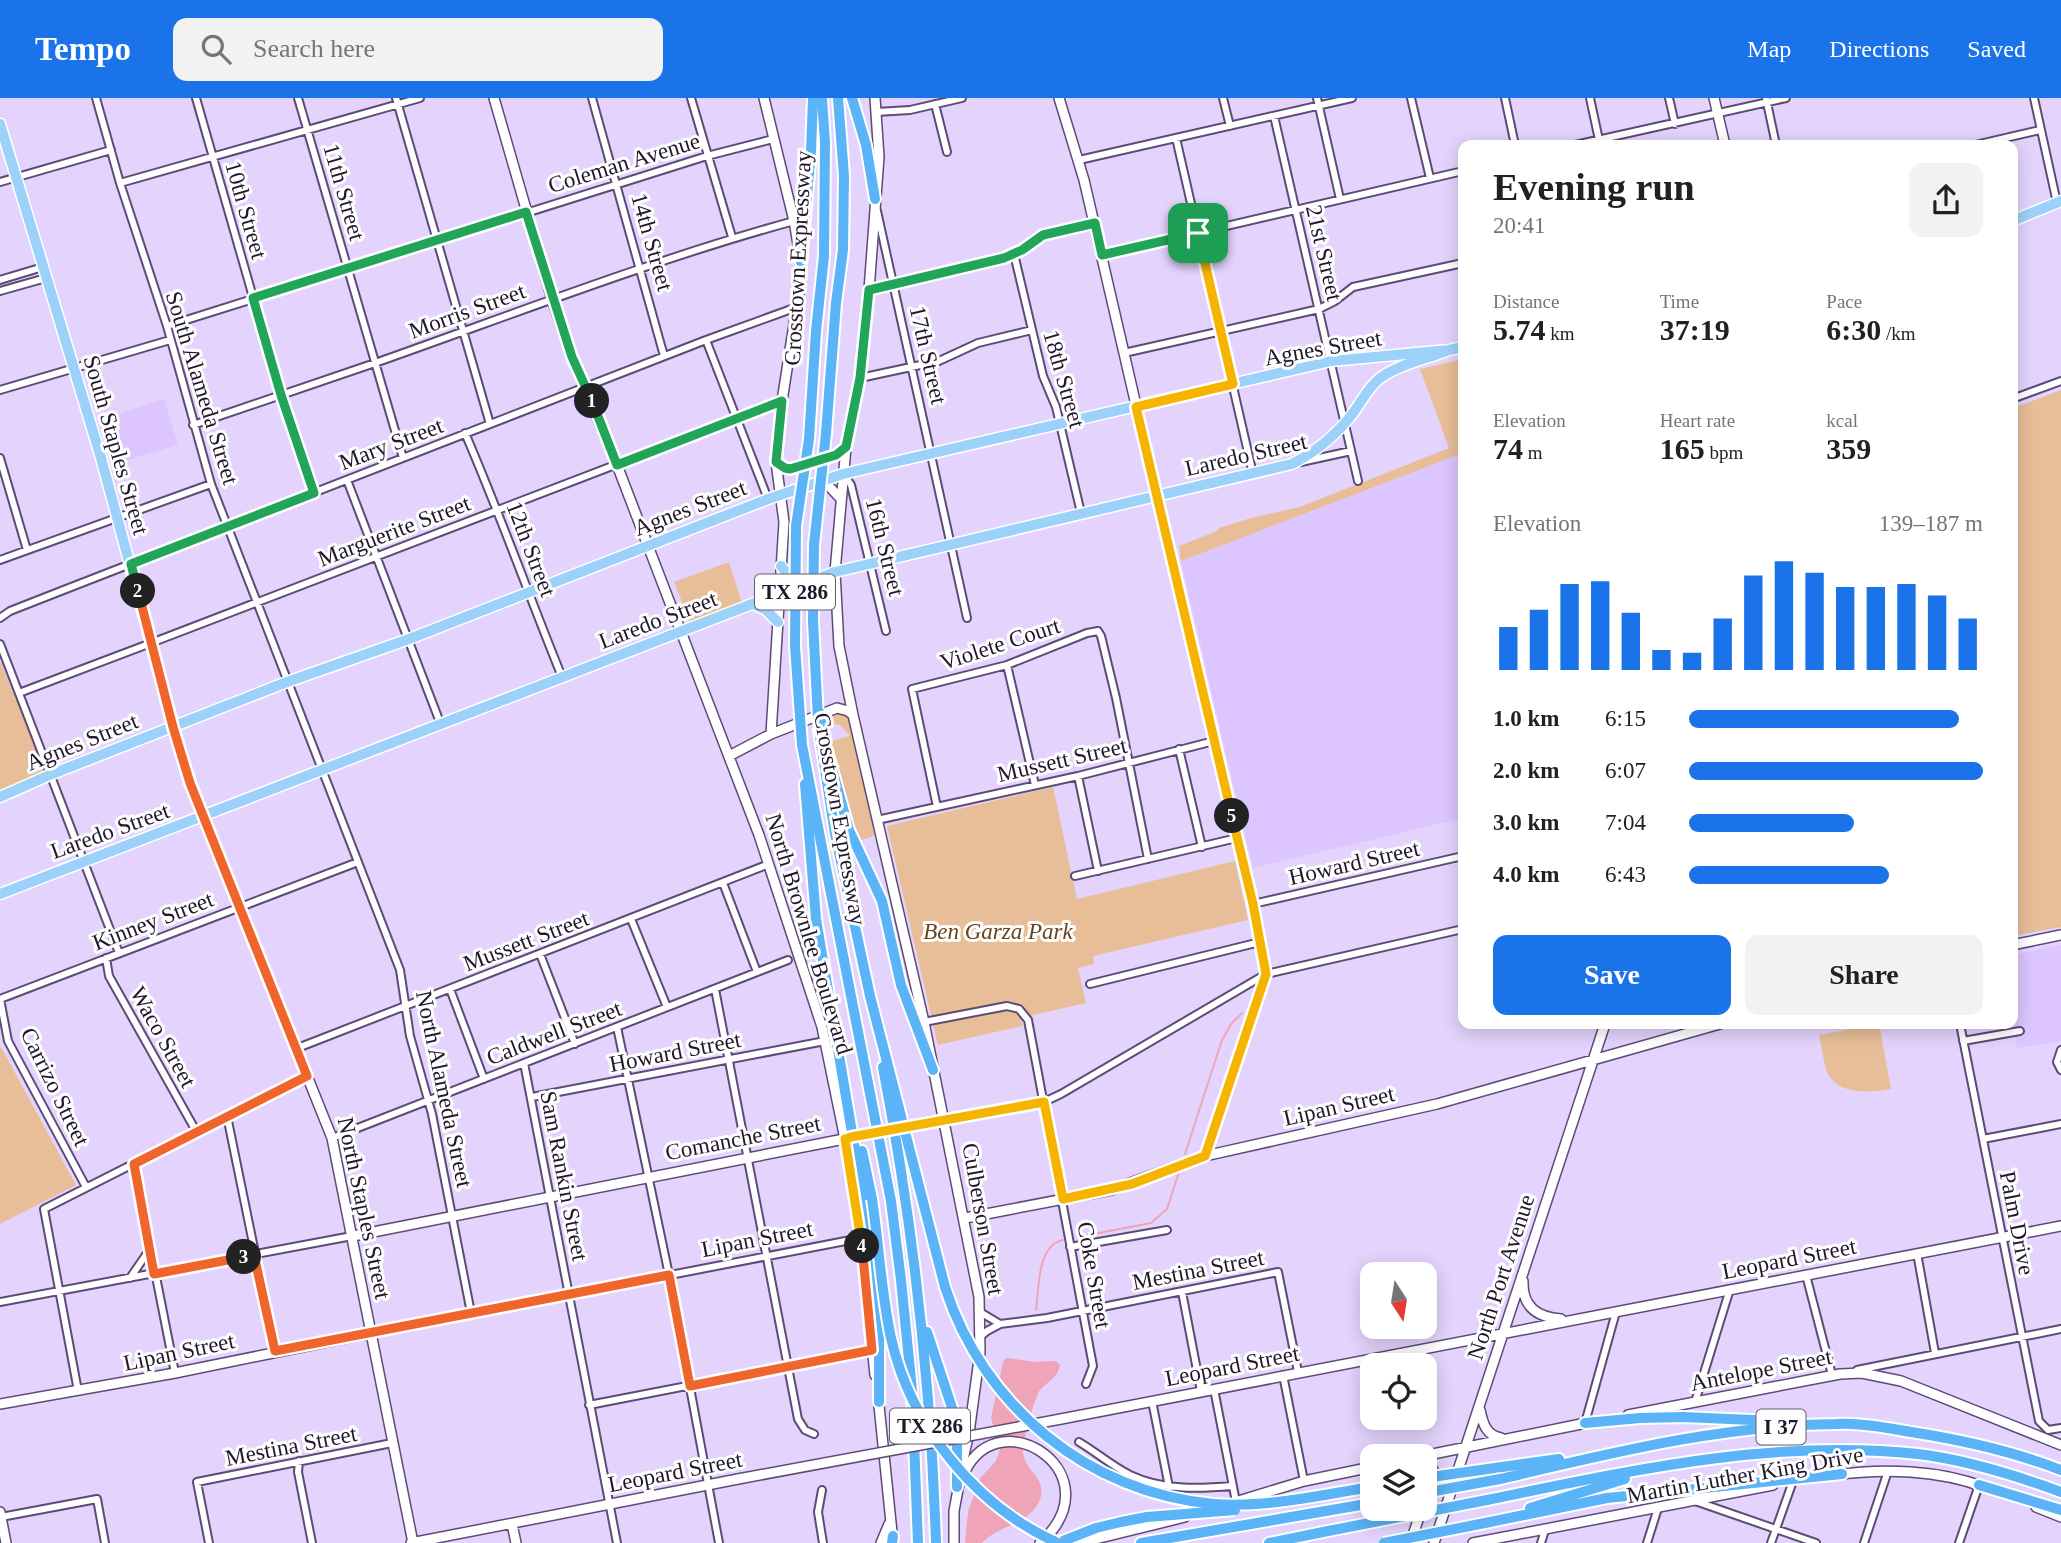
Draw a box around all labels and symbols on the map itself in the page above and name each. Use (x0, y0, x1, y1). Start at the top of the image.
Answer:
street label: Coleman Avenue (545, 128, 703, 198)
street label: 11th Street (318, 141, 370, 244)
street label: Crosstown Expressway (780, 149, 816, 366)
street label: 10th Street (220, 158, 272, 262)
street label: 14th Street (626, 190, 678, 294)
pin (1168, 203, 1228, 263)
street label: 21st Street (1301, 203, 1347, 304)
street label: Morris Street (405, 278, 529, 344)
street label: South Alameda Street (161, 288, 243, 488)
street label: 17th Street (905, 303, 952, 407)
street label: Agnes Street (1263, 325, 1384, 371)
street label: 18th Street (1038, 327, 1090, 431)
street label: South Staples Street (78, 353, 154, 538)
pin: 1 (574, 384, 610, 418)
street label: Mary Street (336, 413, 447, 475)
street label: Laredo Street (1183, 429, 1310, 481)
street label: Agnes Street (630, 475, 750, 541)
street label: Marguerite Street (314, 490, 474, 572)
street label: 16th Street (861, 495, 909, 599)
street label: 12th Street (501, 498, 561, 601)
pin: 2 (120, 574, 156, 608)
road number: TX 286 (755, 574, 835, 610)
street label: Laredo Street (595, 586, 721, 654)
street label: Violete Court (937, 613, 1064, 675)
street label: Agnes Street (23, 708, 142, 776)
street label: Crosstown Expressway (809, 711, 871, 928)
street label: Mussett Street (995, 733, 1130, 787)
street label: Laredo Street (47, 798, 173, 864)
pin: 5 (1214, 798, 1250, 834)
street label: North Brownlee Boulevard (760, 811, 858, 1058)
street label: Howard Street (1286, 836, 1422, 890)
street label: Kinney Street (89, 886, 217, 955)
street label: Mussett Street (460, 905, 593, 976)
park label: Ben Garza Park (923, 919, 1074, 944)
street label: Waco Street (125, 982, 201, 1092)
street label: North Alameda Street (411, 988, 477, 1190)
street label: Caldwell Street (483, 996, 626, 1070)
street label: Carrizo Street (16, 1024, 95, 1151)
street label: Howard Street (607, 1027, 743, 1077)
street label: Lipan Street (1281, 1081, 1397, 1131)
street label: Sam Rankin Street (535, 1089, 593, 1264)
street label: Comanche Street (663, 1111, 823, 1165)
street label: North Staples Street (333, 1115, 396, 1302)
street label: Culberson Street (957, 1141, 1009, 1298)
street label: Palm Drive (1995, 1169, 2039, 1277)
street label: North Port Avenue (1463, 1191, 1539, 1363)
street label: Lipan Street (699, 1216, 815, 1262)
street label: Coke Street (1072, 1220, 1116, 1331)
pin: 4 (844, 1228, 880, 1264)
street label: Leopard Street (1720, 1234, 1859, 1284)
pin: 3 (226, 1240, 262, 1274)
street label: Mestina Street (1130, 1245, 1267, 1295)
north arrow (1360, 1262, 1437, 1339)
street label: Lipan Street (121, 1328, 237, 1376)
street label: Leopard Street (1163, 1341, 1302, 1391)
street label: Antelope Street (1688, 1344, 1835, 1396)
road number: TX 286 (890, 1408, 970, 1444)
road number: I 37 (1756, 1410, 1806, 1444)
street label: Mestina Street (223, 1421, 360, 1471)
street label: Martin Luther King Drive (1625, 1442, 1865, 1508)
street label: Leopard Street (606, 1447, 745, 1497)

